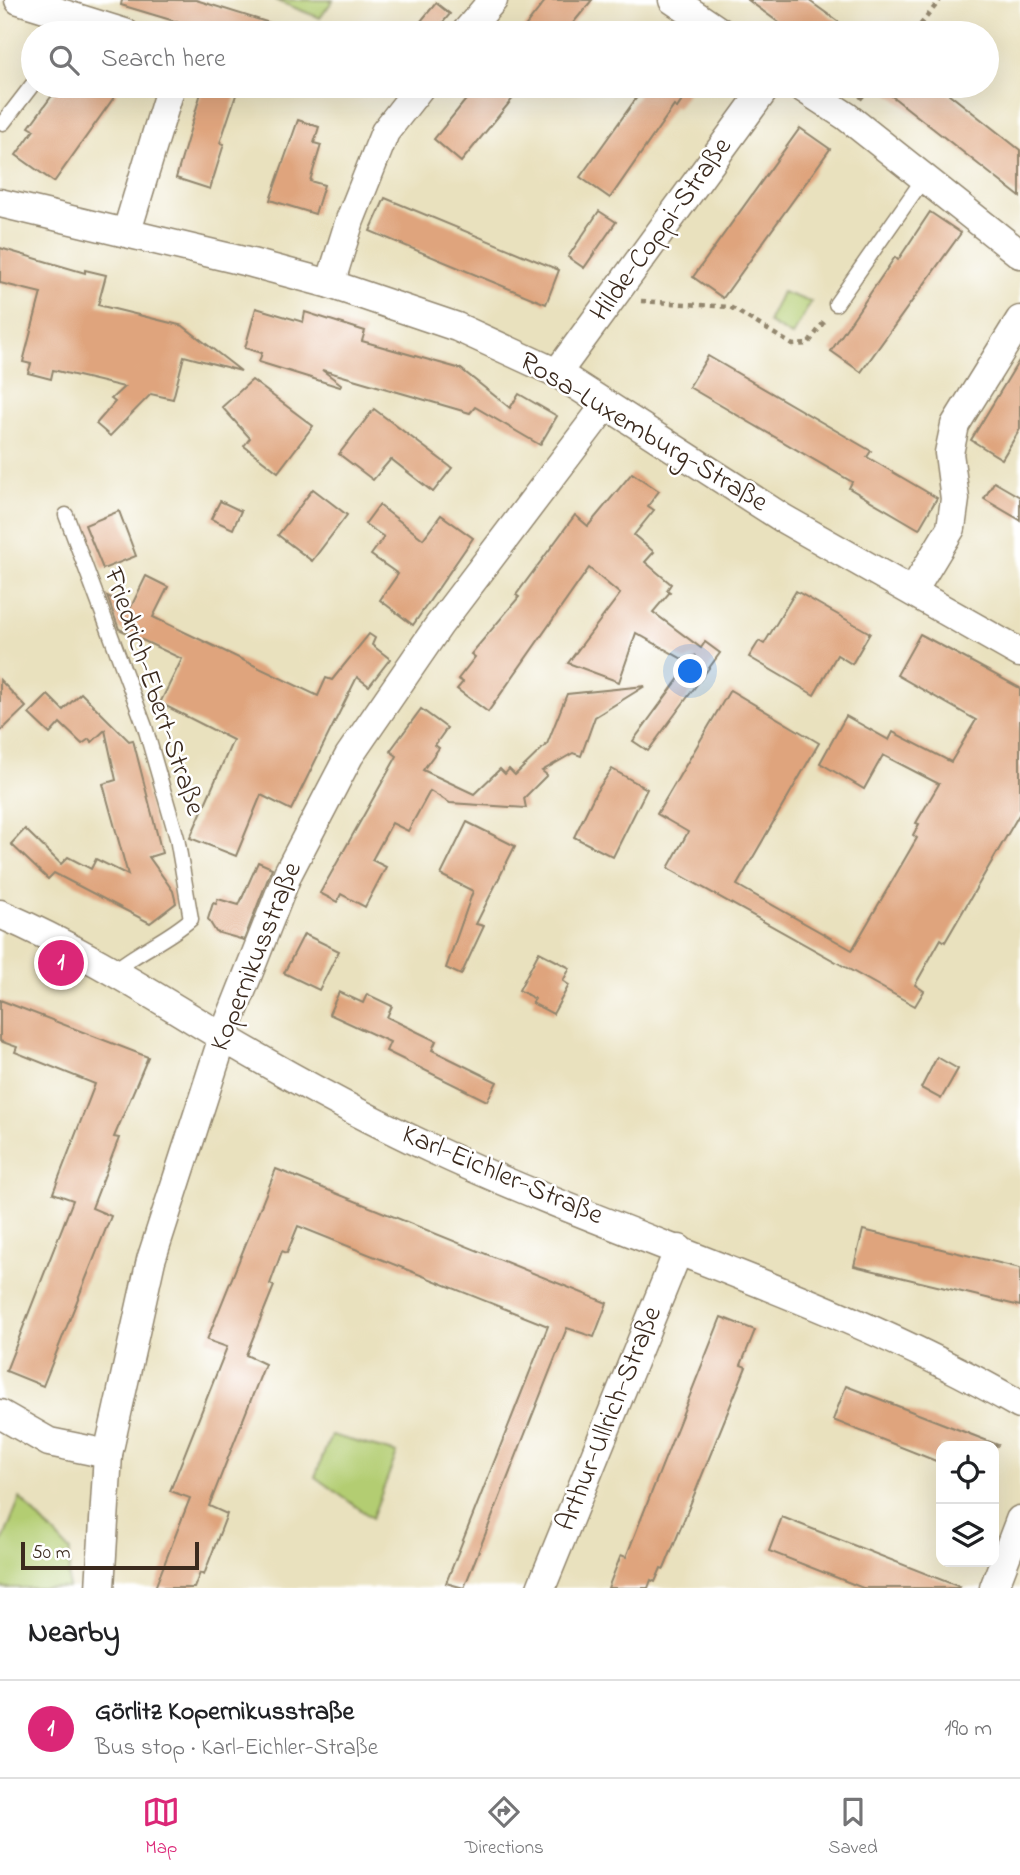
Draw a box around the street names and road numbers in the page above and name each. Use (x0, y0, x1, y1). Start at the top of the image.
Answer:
street label: Hilde-Coppi-Straße (581, 129, 743, 331)
street label: Rosa-Luxemburg-Straße (511, 342, 776, 524)
street label: Friedrich-Ebert-Straße (91, 562, 215, 822)
street label: Kopernikusstraße (200, 856, 314, 1058)
street label: Karl-Eichler-Straße (395, 1115, 609, 1237)
street label: Arthur-Ullrich-Straße (546, 1300, 674, 1538)

